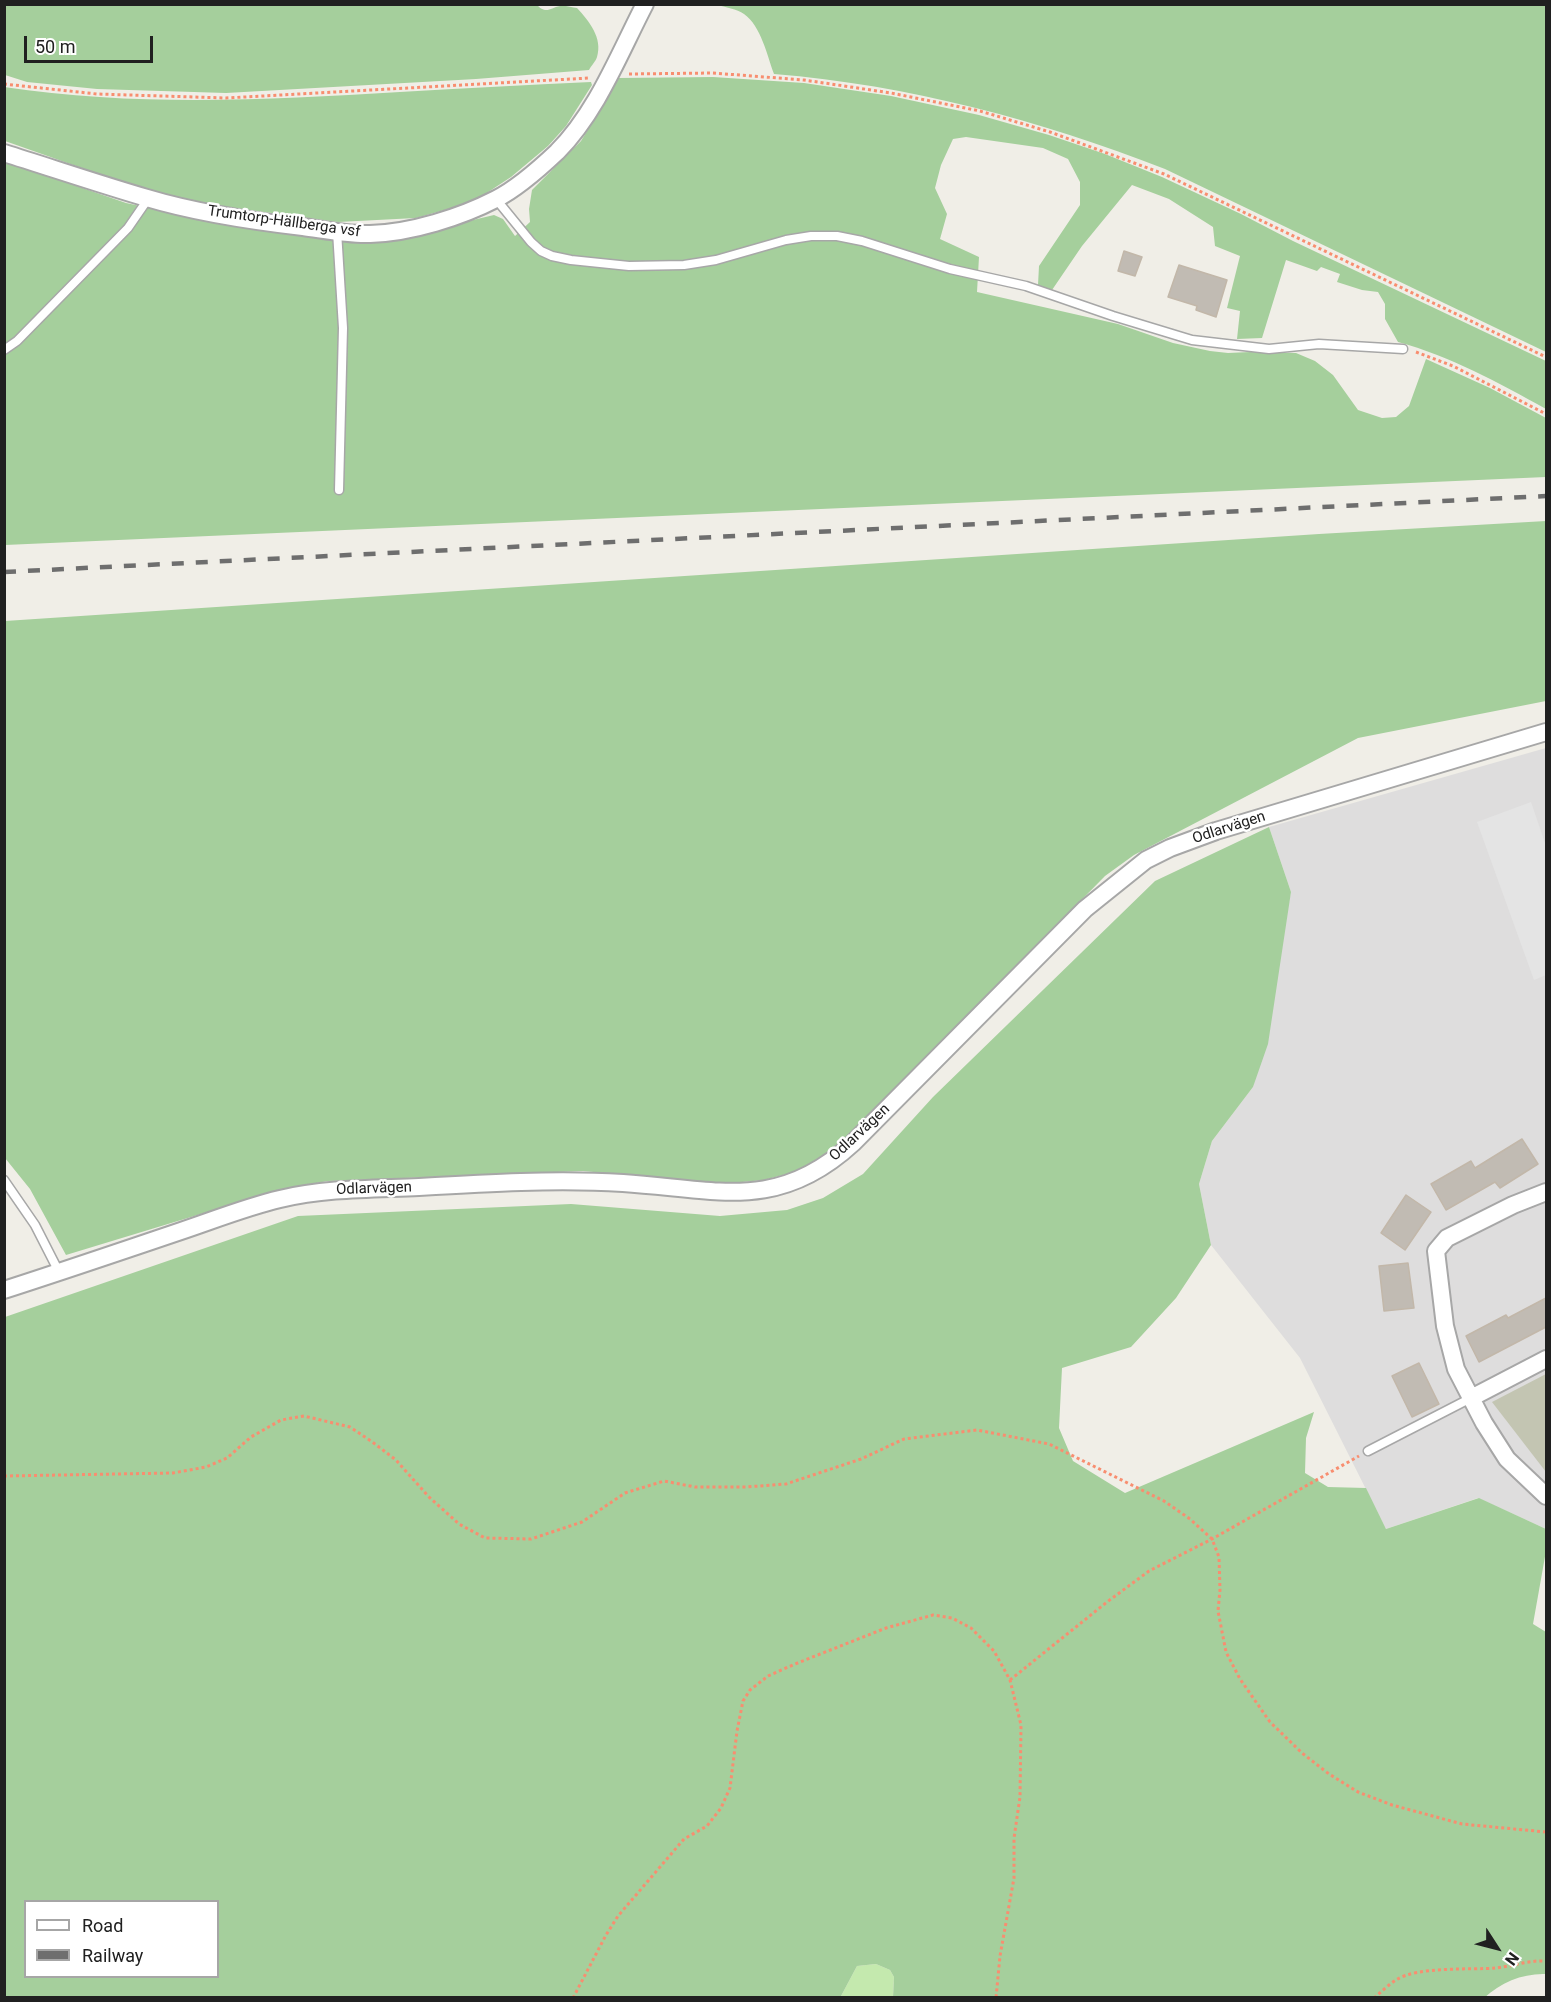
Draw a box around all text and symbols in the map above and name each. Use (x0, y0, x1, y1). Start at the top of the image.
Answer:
scale bar (27, 24, 156, 62)
text: 50 m (35, 36, 75, 57)
street label: Trumtorp-Hällberga vsf (207, 202, 361, 242)
street label: Odlarvägen (1190, 808, 1268, 848)
street label: Odlarvägen (826, 1101, 894, 1165)
street label: Odlarvägen (336, 1179, 412, 1199)
legend (24, 1900, 219, 1978)
text: Road (82, 1915, 123, 1936)
north arrow (1467, 1918, 1527, 1978)
text: Railway (82, 1945, 143, 1966)
text: N (1501, 1949, 1523, 1969)

